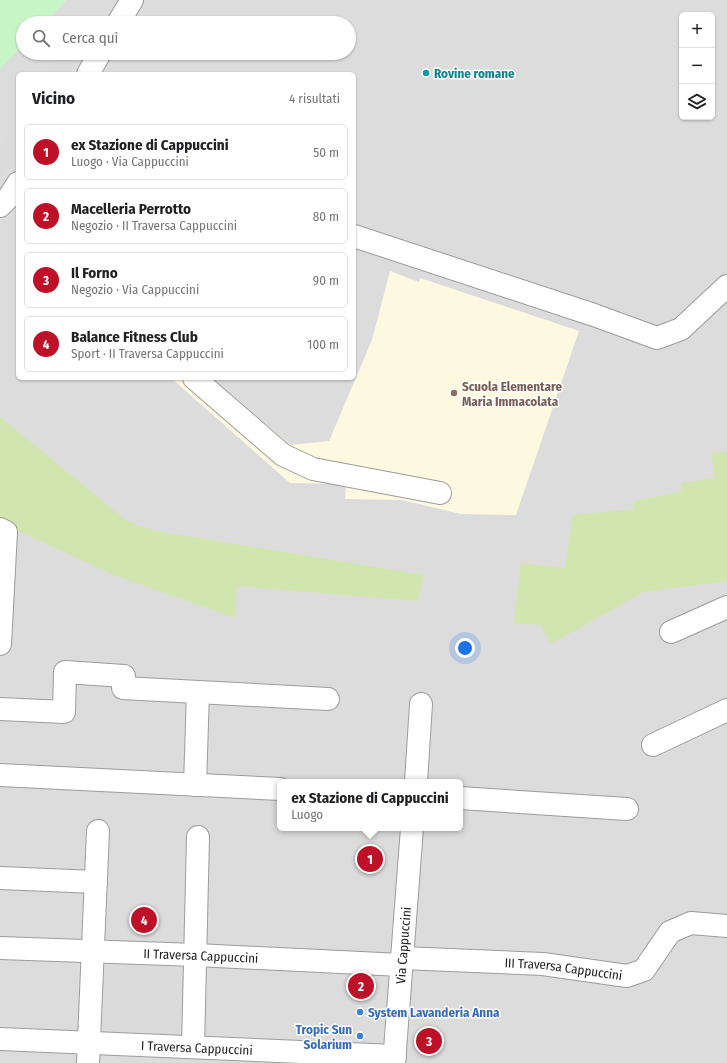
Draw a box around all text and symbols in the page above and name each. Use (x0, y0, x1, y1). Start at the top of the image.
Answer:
map controls (679, 12, 715, 120)
button: + (679, 12, 715, 48)
search box (16, 16, 356, 60)
icon: search (30, 27, 52, 49)
text: Cerca qui (62, 29, 118, 47)
button: − (679, 48, 715, 84)
place label: Rovine romane (434, 66, 515, 81)
marker: Rovine romane (421, 68, 431, 78)
button: layers (679, 84, 715, 120)
text: Vicino (32, 88, 75, 109)
text: 4 risultati (289, 91, 340, 106)
text: ex Stazione di Cappuccini (71, 136, 229, 154)
text: 1 (43, 145, 49, 160)
text: 50 m (313, 145, 339, 160)
text: Luogo · Via Cappuccini (71, 154, 189, 169)
text: Macelleria Perrotto (71, 200, 191, 218)
text: 2 (43, 209, 49, 224)
text: 80 m (313, 209, 339, 224)
text: Negozio · II Traversa Cappuccini (71, 218, 237, 233)
text: Il Forno (71, 264, 118, 282)
text: 3 (43, 273, 49, 288)
text: 90 m (313, 273, 339, 288)
text: Negozio · Via Cappuccini (71, 282, 199, 297)
text: Balance Fitness Club (71, 328, 198, 346)
text: 4 (43, 337, 49, 352)
text: 100 m (307, 337, 339, 352)
text: Sport · II Traversa Cappuccini (71, 346, 224, 361)
place label: Scuola Elementare Maria Immacolata (462, 379, 562, 409)
marker: Scuola Elementare Maria Immacolata (449, 388, 459, 398)
your location (455, 638, 475, 658)
popup (277, 779, 463, 831)
text: ex Stazione di Cappuccini (291, 789, 449, 807)
text: Luogo (291, 807, 323, 822)
pin: 1 (357, 844, 383, 874)
pin: 4 (131, 905, 157, 935)
street label: Via Cappuccini (393, 906, 414, 984)
street label: II Traversa Cappuccini (143, 946, 259, 966)
street label: III Traversa Cappuccini (504, 955, 623, 983)
pin: 2 (348, 971, 374, 1001)
place label: System Lavanderia Anna (368, 1005, 500, 1020)
marker: System Lavanderia Anna (355, 1007, 365, 1017)
place label: Tropic Sun Solarium (296, 1022, 352, 1052)
pin: 3 (416, 1026, 442, 1056)
marker: Tropic Sun Solarium (355, 1031, 365, 1041)
street label: I Traversa Cappuccini (141, 1038, 253, 1058)

